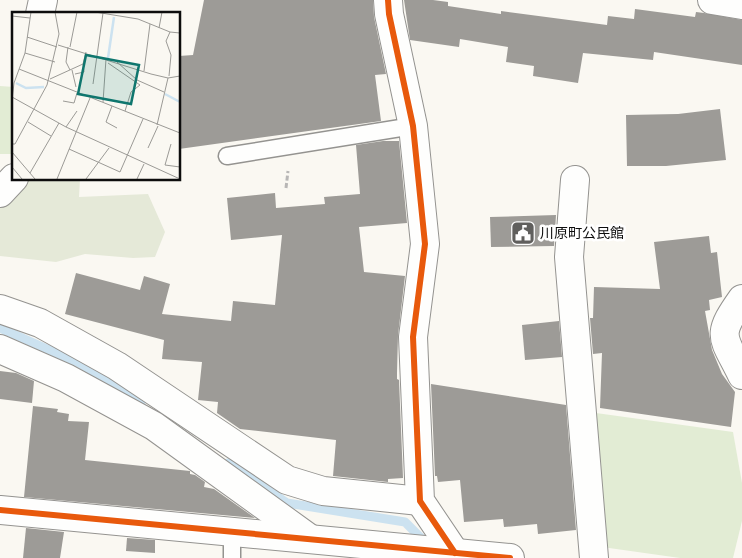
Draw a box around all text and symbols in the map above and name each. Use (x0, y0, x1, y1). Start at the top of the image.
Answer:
inset map (12, 12, 180, 180)
public building icon: 川原町公民館 (510, 220, 536, 246)
place label: 川原町公民館 (540, 225, 624, 242)

